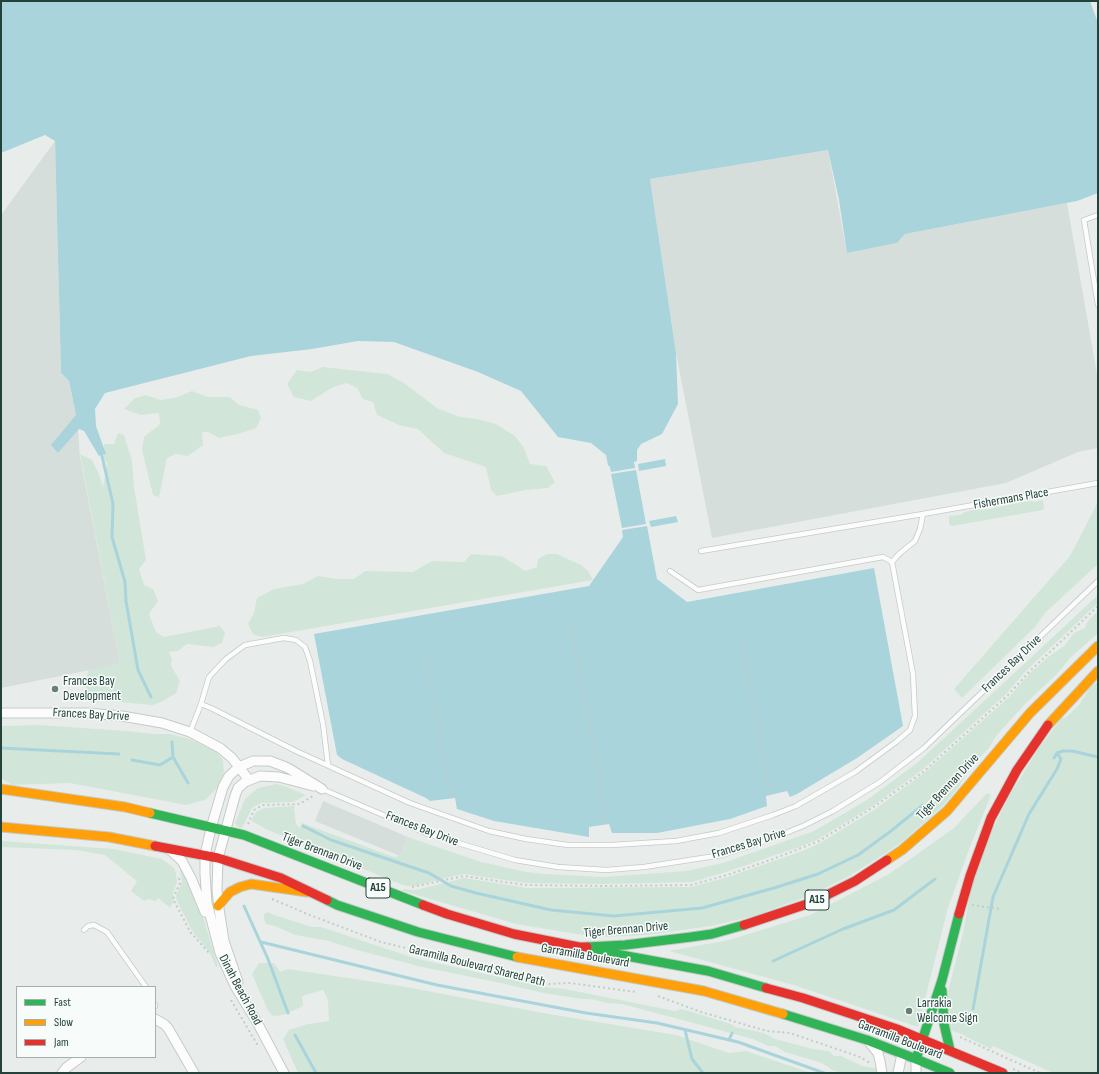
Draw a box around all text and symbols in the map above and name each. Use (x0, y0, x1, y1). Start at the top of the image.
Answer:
street label: Fishermans Place (972, 485, 1050, 513)
street label: Frances Bay Drive (979, 632, 1045, 696)
place label: Frances Bay Development (63, 674, 121, 705)
marker: Frances Bay Development (50, 684, 60, 694)
street label: Frances Bay Drive (52, 705, 130, 725)
street label: Tiger Brennan Drive (913, 751, 983, 823)
street label: Frances Bay Drive (383, 808, 461, 850)
street label: Frances Bay Drive (710, 825, 788, 863)
street label: Tiger Brennan Drive (280, 830, 364, 874)
road number: A15 (366, 878, 390, 898)
road number: A15 (805, 890, 829, 910)
street label: Tiger Brennan Drive (583, 919, 669, 941)
street label: Garramilla Boulevard (540, 941, 630, 971)
street label: Garamilla Boulevard Shared Path (407, 942, 547, 990)
street label: Dinah Beach Road (215, 952, 265, 1028)
legend (16, 986, 156, 1058)
text: Fast (54, 995, 71, 1010)
place label: Larrakia Welcome Sign (917, 996, 978, 1027)
marker: Larrakia Welcome Sign (904, 1006, 914, 1016)
text: Slow (54, 1015, 73, 1030)
street label: Garramilla Boulevard (856, 1017, 944, 1063)
text: Jam (54, 1035, 69, 1050)

